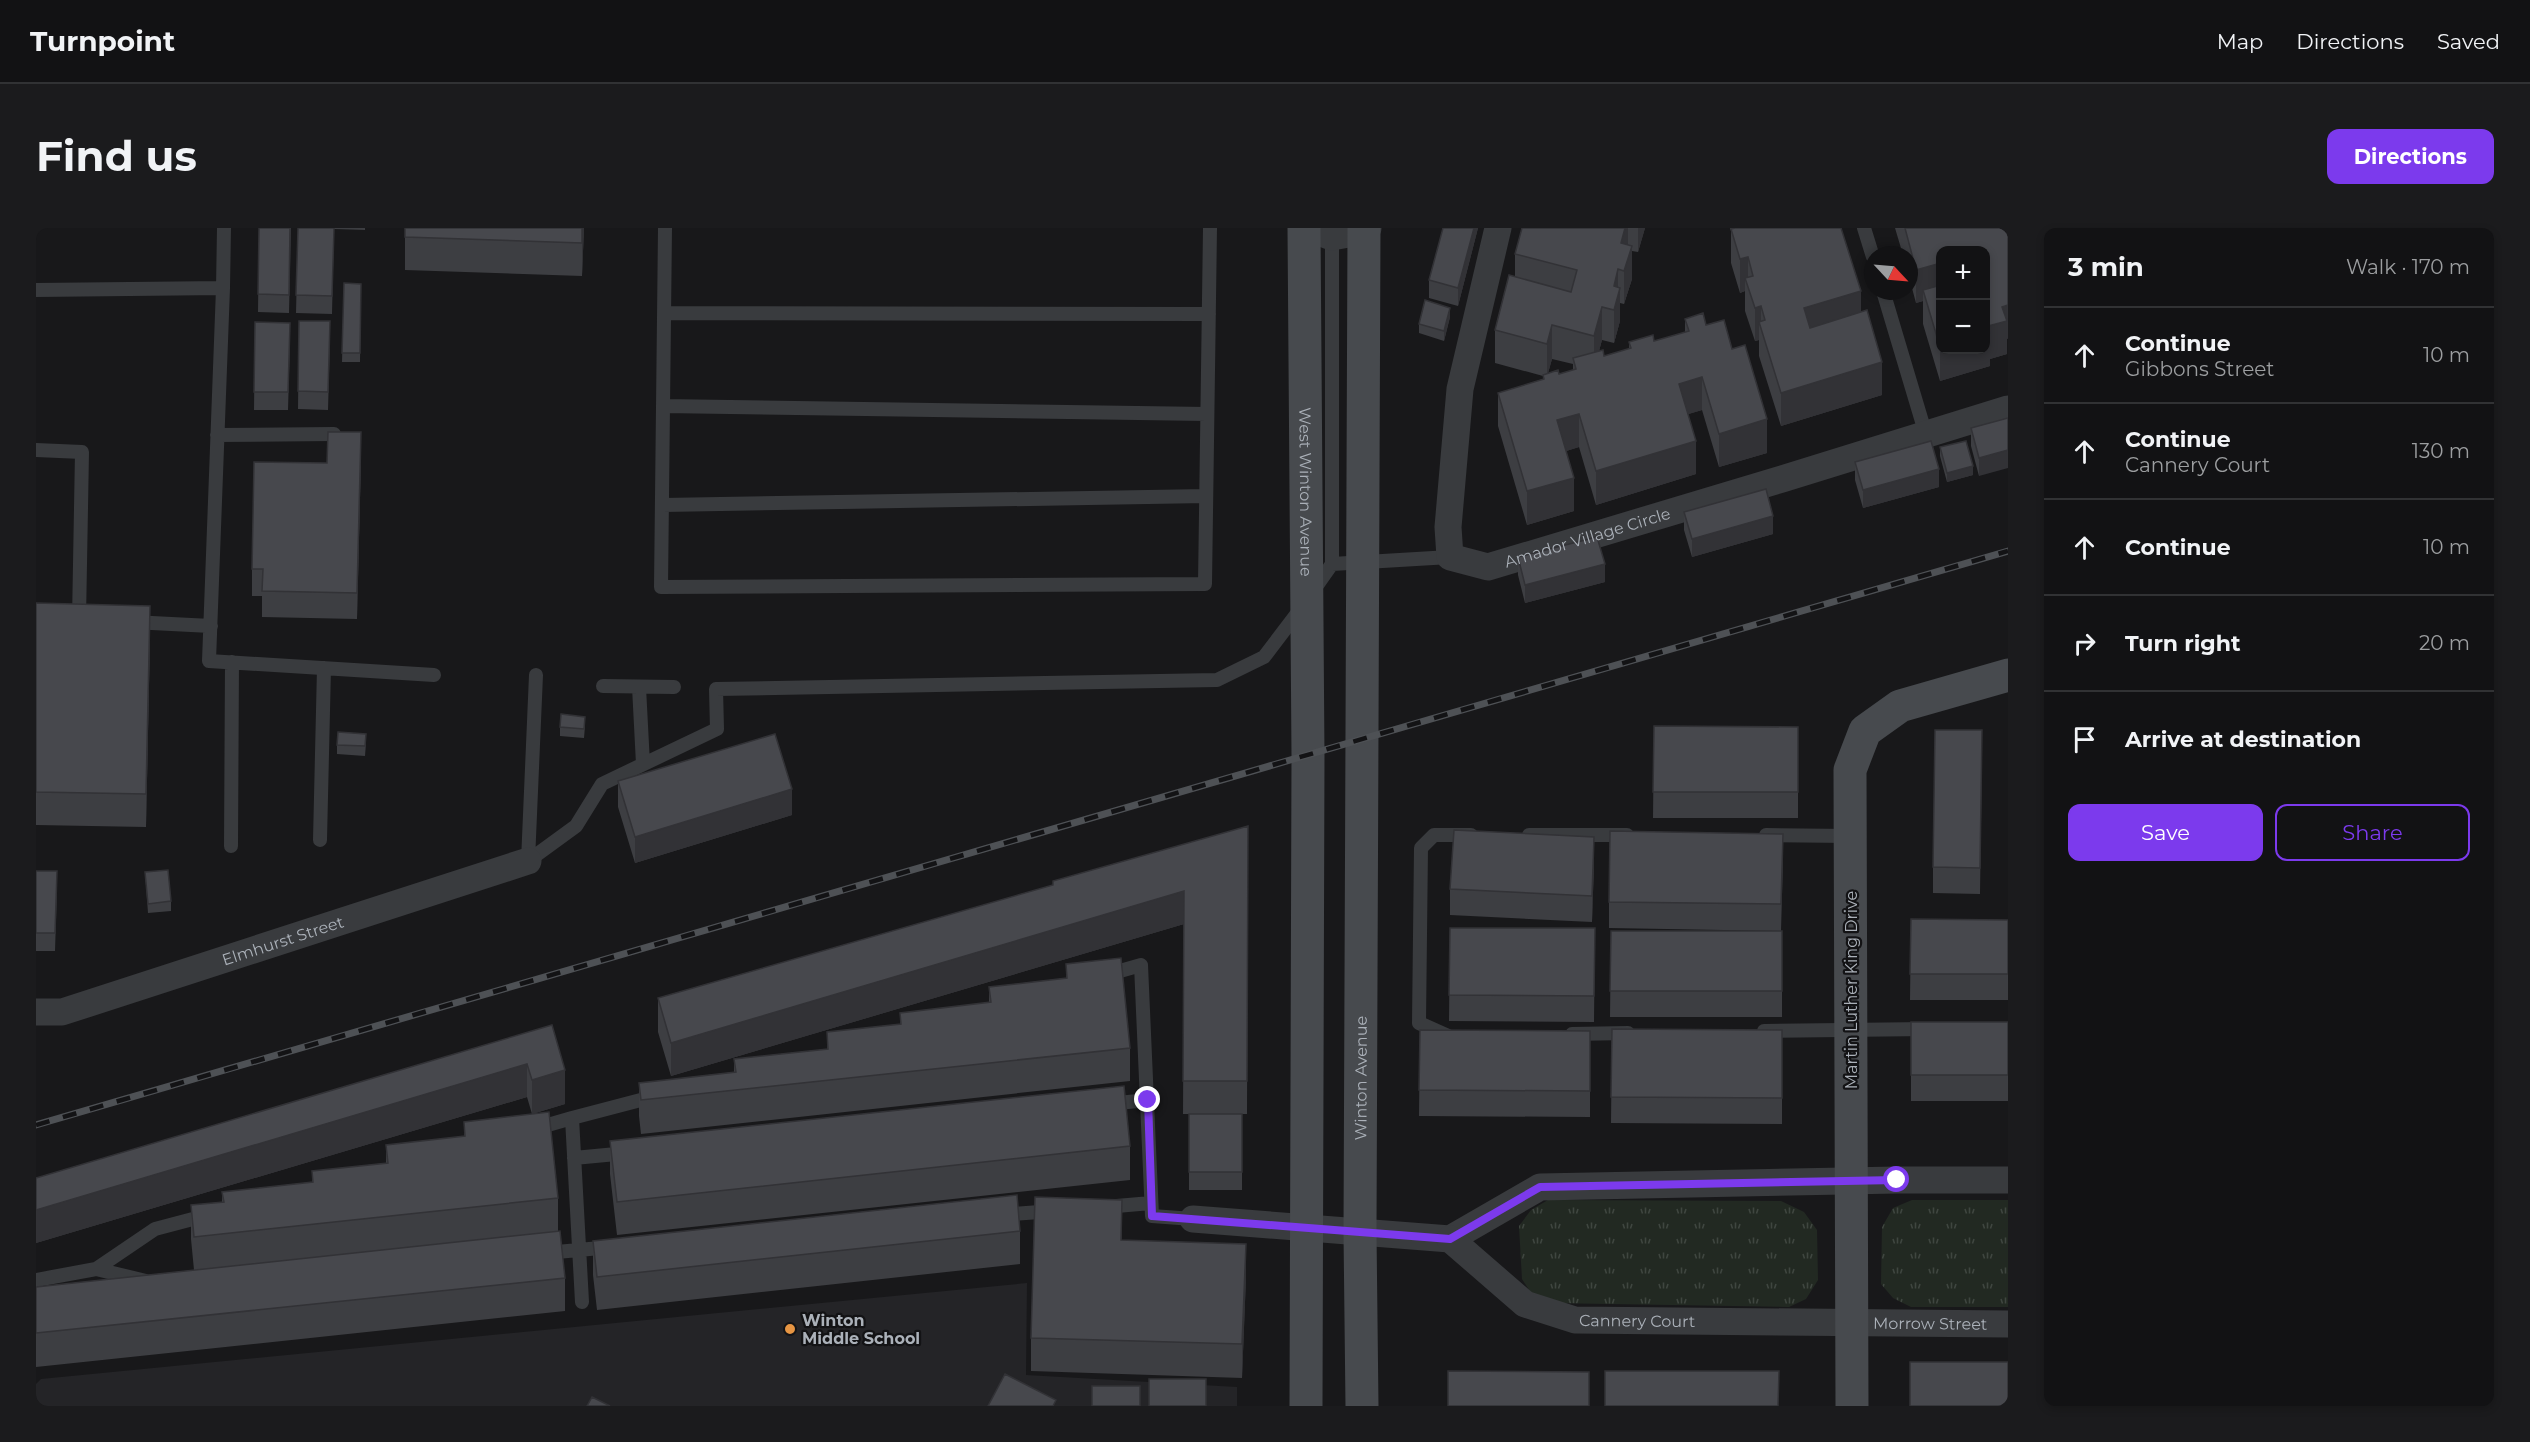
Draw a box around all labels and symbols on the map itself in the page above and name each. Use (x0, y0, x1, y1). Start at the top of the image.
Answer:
north arrow (1864, 246, 1918, 300)
street label: West Winton Avenue (1296, 407, 1316, 577)
street label: Amador Village Circle (1502, 503, 1673, 571)
street label: Martin Luther King Drive (1842, 891, 1861, 1089)
street label: Elmhurst Street (219, 912, 346, 969)
street label: Winton Avenue (1351, 1016, 1370, 1140)
route end (1134, 1086, 1160, 1112)
route start (1883, 1166, 1909, 1192)
place label: Winton Middle School (802, 1311, 920, 1348)
street label: Cannery Court (1579, 1311, 1696, 1331)
street label: Morrow Street (1873, 1313, 1988, 1333)
marker: Winton Middle School (783, 1322, 797, 1336)

